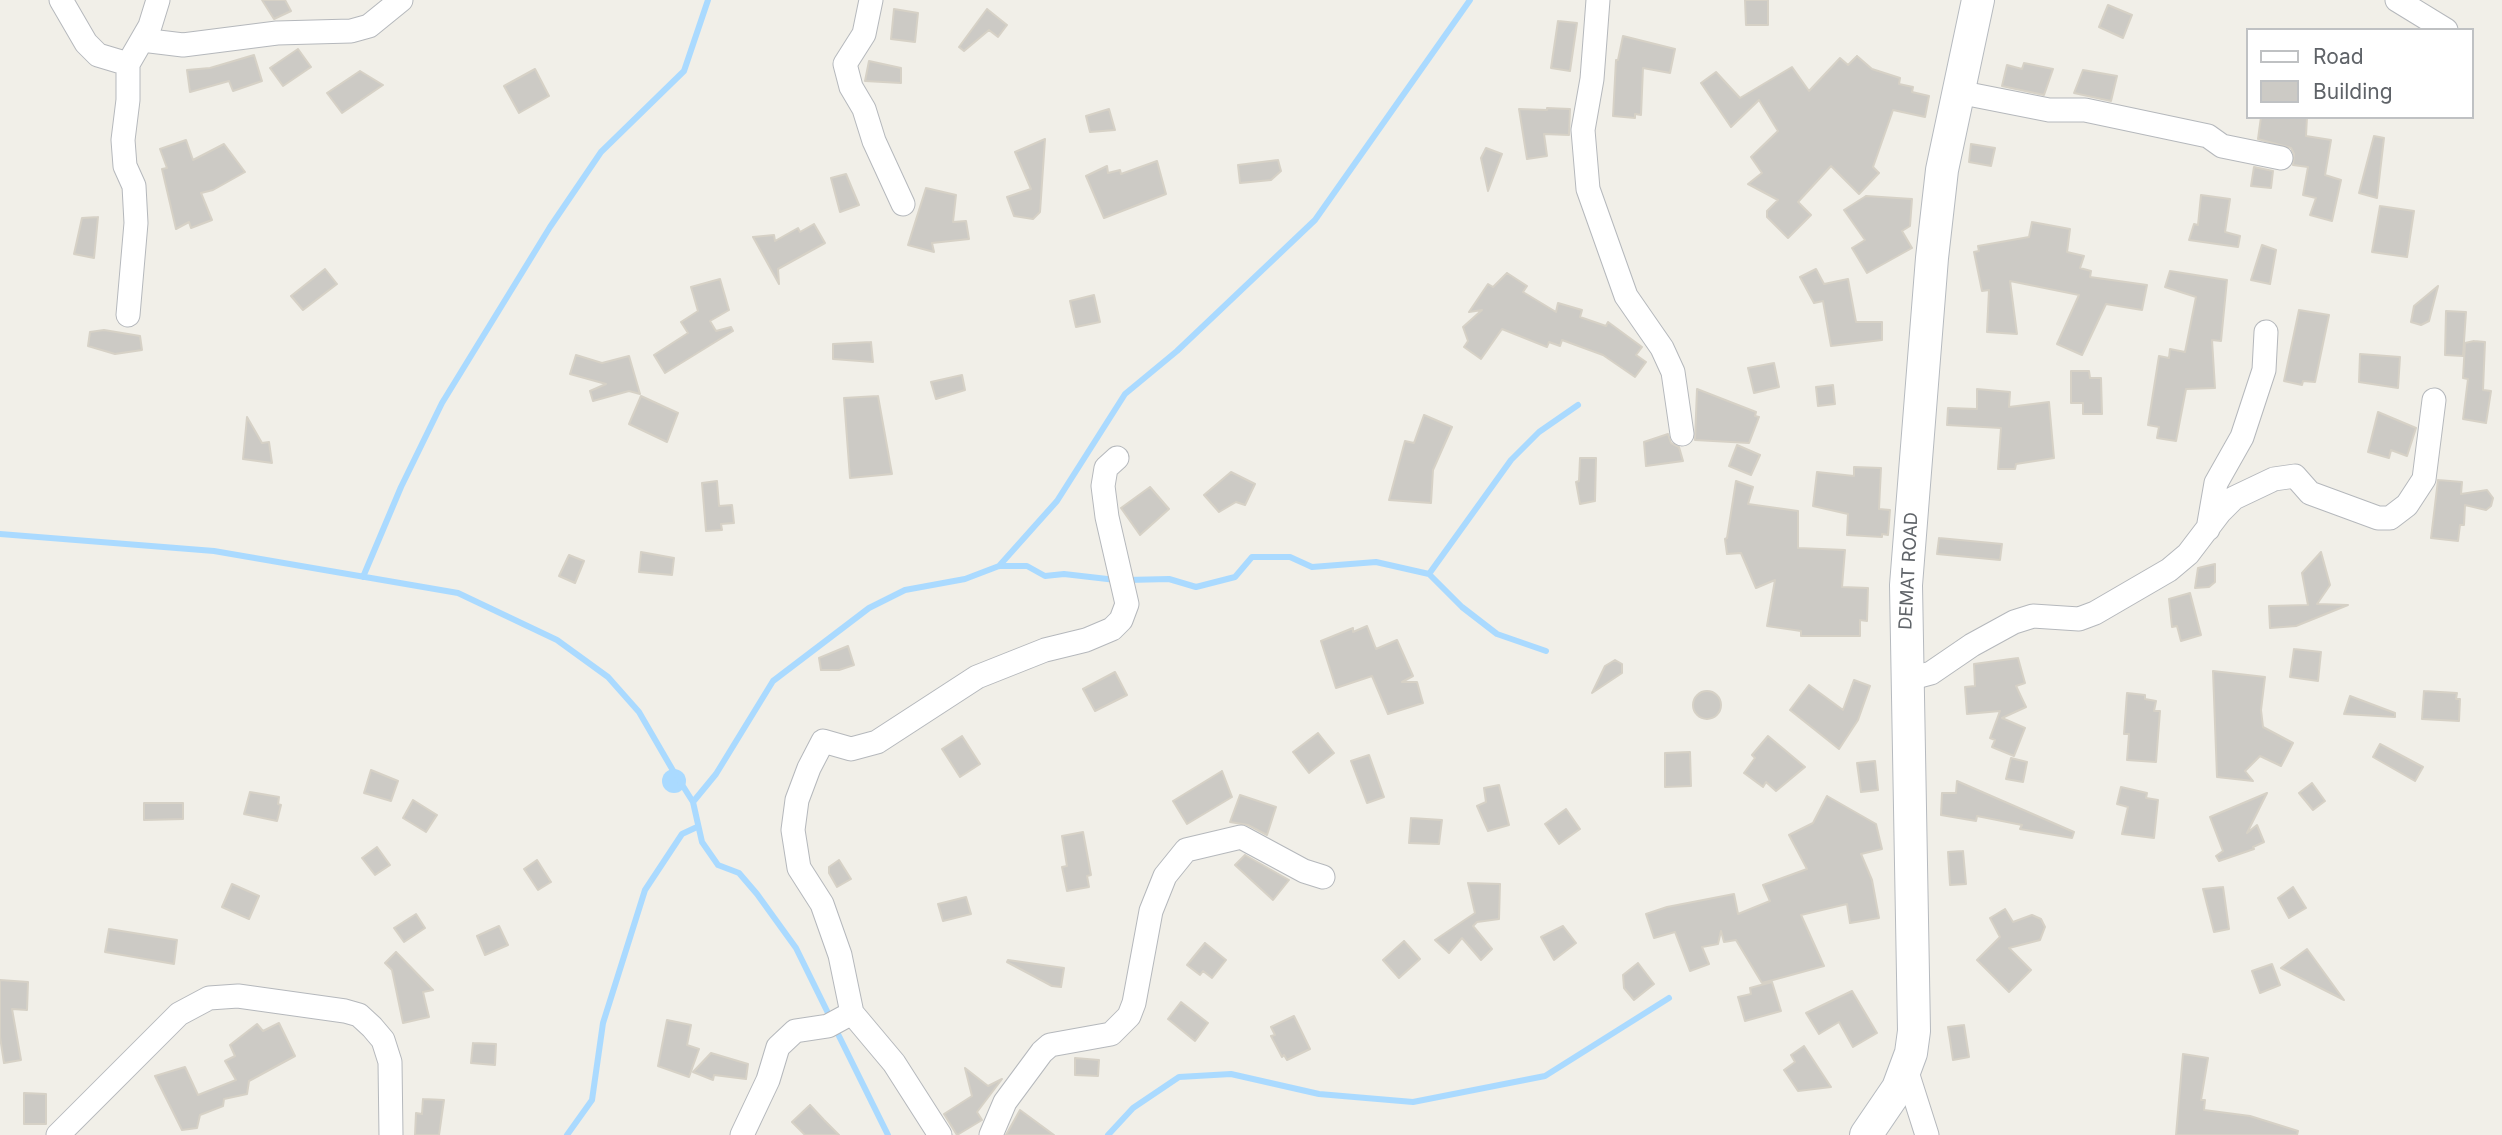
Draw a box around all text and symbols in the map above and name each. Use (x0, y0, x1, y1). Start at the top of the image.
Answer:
legend (2246, 28, 2474, 119)
text: Road (2313, 44, 2364, 69)
text: Building (2313, 79, 2393, 104)
street label: DEMAT ROAD (1895, 512, 1923, 630)

